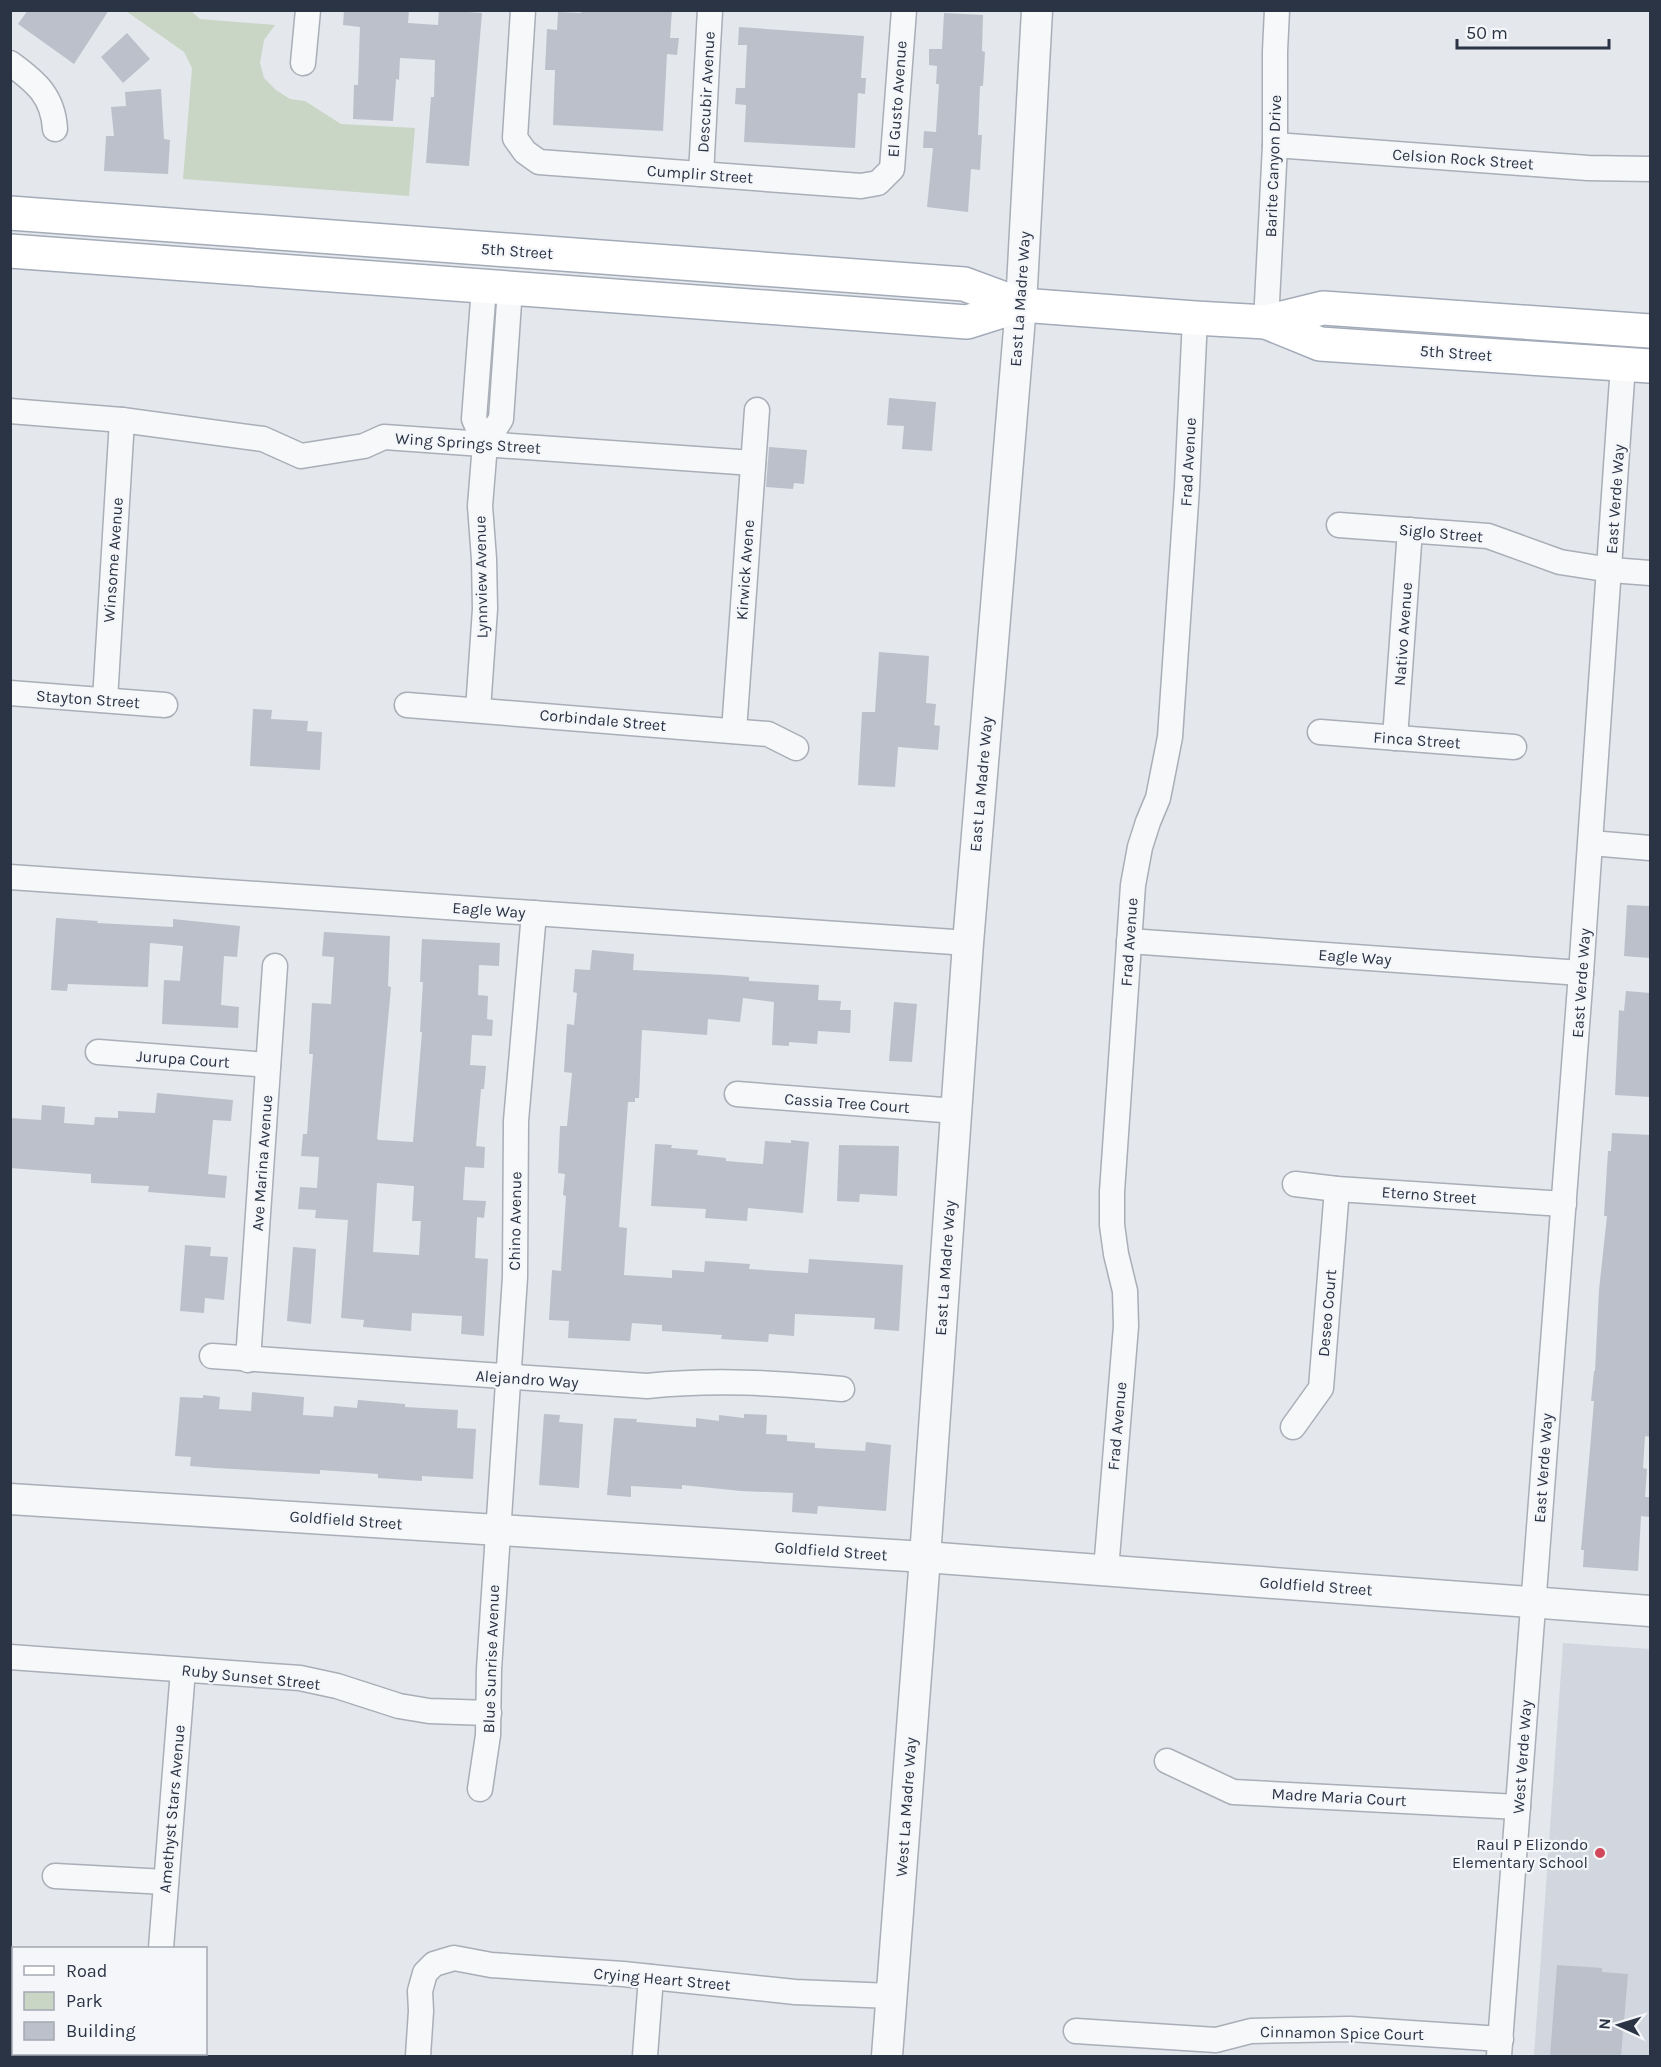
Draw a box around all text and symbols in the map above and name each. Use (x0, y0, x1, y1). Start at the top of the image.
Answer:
scale bar (1457, 12, 1608, 50)
text: 50 m (1466, 22, 1508, 44)
street label: Descubir Avenue (693, 31, 719, 153)
street label: El Gusto Avenue (883, 40, 911, 158)
street label: Barite Canyon Drive (1261, 94, 1285, 238)
street label: Celsion Rock Street (1392, 145, 1534, 173)
street label: Cumplir Street (646, 161, 754, 187)
street label: East La Madre Way (1006, 230, 1034, 367)
street label: 5th Street (480, 239, 554, 263)
street label: 5th Street (1419, 341, 1493, 365)
street label: Frad Avenue (1176, 417, 1200, 507)
street label: Wing Springs Street (395, 428, 541, 458)
street label: East Verde Way (1602, 443, 1628, 555)
street label: Winsome Avenue (99, 497, 127, 623)
street label: Lynnview Avenue (470, 515, 492, 639)
street label: Kirwick Avene (732, 519, 758, 621)
street label: Siglo Street (1398, 520, 1484, 546)
street label: Nativo Avenue (1390, 582, 1416, 686)
street label: Stayton Street (35, 686, 141, 712)
street label: Corbindale Street (539, 705, 667, 735)
street label: East La Madre Way (966, 715, 996, 852)
street label: Finca Street (1373, 727, 1461, 753)
street label: Frad Avenue (1116, 897, 1142, 987)
street label: Eagle Way (452, 898, 527, 922)
street label: East Verde Way (1568, 927, 1594, 1039)
street label: Eagle Way (1318, 945, 1393, 969)
street label: Jurupa Court (136, 1046, 230, 1072)
street label: Cassia Tree Court (784, 1089, 910, 1117)
street label: Ave Marina Avenue (248, 1094, 276, 1232)
street label: Chino Avenue (505, 1171, 525, 1271)
street label: Eterno Street (1381, 1182, 1477, 1208)
street label: East La Madre Way (931, 1199, 959, 1336)
street label: Deseo Court (1314, 1268, 1340, 1358)
street label: Alejandro Way (475, 1366, 580, 1392)
street label: Frad Avenue (1104, 1381, 1130, 1471)
street label: East Verde Way (1530, 1412, 1556, 1524)
street label: Goldfield Street (289, 1507, 403, 1533)
street label: Goldfield Street (774, 1538, 888, 1564)
street label: Goldfield Street (1259, 1573, 1373, 1599)
street label: Blue Sunrise Avenue (479, 1584, 503, 1734)
street label: Ruby Sunset Street (181, 1660, 321, 1694)
street label: West Verde Way (1509, 1699, 1536, 1815)
street label: Amethyst Stars Avenue (155, 1724, 189, 1894)
street label: West La Madre Way (892, 1736, 920, 1877)
street label: Madre Maria Court (1271, 1784, 1407, 1810)
place label: Raul P Elizondo Elementary School (1452, 1835, 1588, 1872)
marker: Raul P Elizondo Elementary School (1593, 1846, 1607, 1860)
legend (12, 1947, 207, 2055)
text: Road (66, 1960, 107, 1982)
street label: Crying Heart Street (593, 1964, 731, 1994)
text: Park (66, 1990, 103, 2012)
north arrow (1589, 1995, 1649, 2055)
text: N (1595, 2018, 1614, 2030)
text: Building (66, 2020, 136, 2042)
street label: Cinnamon Spice Court (1260, 2022, 1424, 2044)

